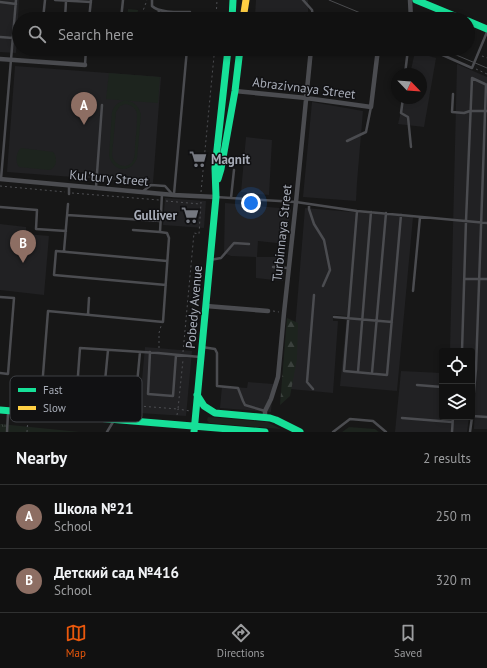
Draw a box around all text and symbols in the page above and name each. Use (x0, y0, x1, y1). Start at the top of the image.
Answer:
search box (12, 12, 475, 56)
icon: search (26, 23, 48, 45)
text: Search here (58, 25, 134, 44)
north arrow (391, 68, 427, 104)
street label: Abrazivnaya Street (251, 73, 357, 103)
pin: A (71, 92, 97, 125)
supermarket icon: Magnit (188, 149, 208, 169)
place label: Magnit (211, 151, 250, 168)
street label: Kul'tury Street (69, 166, 150, 190)
street label: Turbinnaya Street (268, 183, 296, 282)
your location (241, 193, 261, 213)
supermarket icon: Gulliver (180, 205, 200, 225)
place label: Gulliver (134, 207, 177, 224)
pin: B (10, 230, 36, 263)
street label: Pobedy Avenue (182, 265, 206, 349)
map controls (439, 348, 475, 420)
button: locate (439, 348, 475, 384)
legend (10, 376, 142, 422)
text: Fast (43, 383, 63, 397)
button: layers (439, 384, 475, 420)
text: Slow (43, 401, 66, 415)
text: Nearby (16, 447, 67, 469)
text: 2 results (423, 450, 471, 467)
text: Школа №21 (54, 499, 134, 518)
text: A (25, 508, 33, 525)
text: 250 m (436, 508, 471, 525)
text: School (54, 518, 92, 535)
text: Детский сад №416 (54, 563, 179, 582)
text: B (25, 572, 33, 589)
text: 320 m (436, 572, 471, 589)
text: School (54, 582, 92, 599)
tab: Map (65, 622, 87, 660)
tab: Directions (217, 622, 264, 660)
tab: Saved (394, 622, 422, 660)

